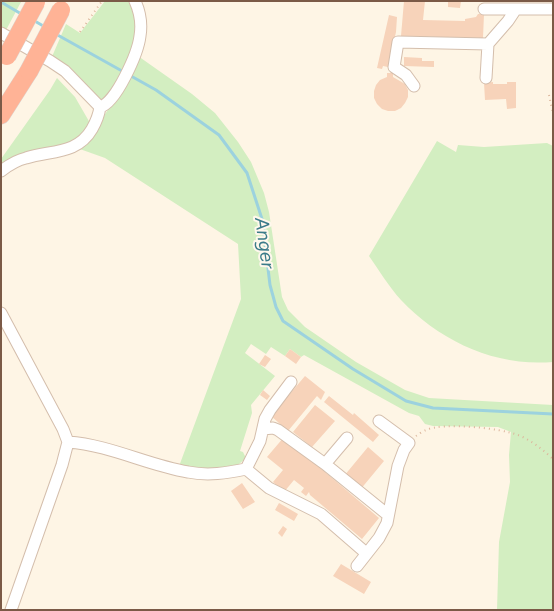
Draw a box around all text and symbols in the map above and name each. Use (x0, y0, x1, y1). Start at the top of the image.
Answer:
water label: Anger (249, 216, 279, 270)

